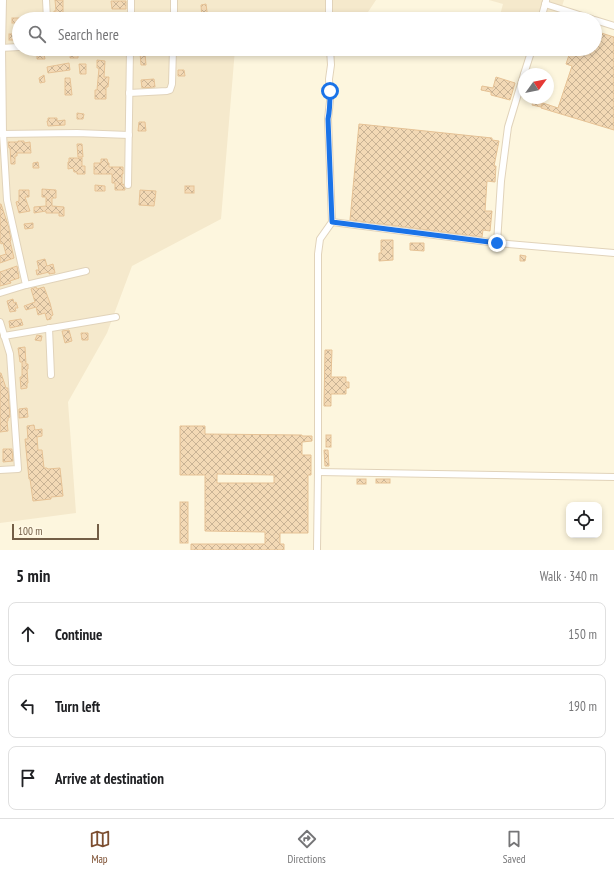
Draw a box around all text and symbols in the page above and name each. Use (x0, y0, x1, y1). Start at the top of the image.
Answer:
search box (12, 12, 602, 56)
icon: search (26, 23, 48, 45)
text: Search here (58, 25, 119, 44)
north arrow (518, 68, 554, 104)
route start (321, 82, 339, 100)
route end (488, 234, 506, 252)
map controls (566, 502, 602, 538)
button: locate (566, 502, 602, 538)
scale bar (12, 522, 99, 541)
text: 100 m (18, 524, 42, 538)
text: 5 min (16, 565, 50, 587)
text: Walk · 340 m (540, 568, 598, 585)
icon: ahead (17, 623, 39, 645)
text: Continue (55, 625, 102, 644)
text: 150 m (568, 626, 597, 643)
icon: left (17, 695, 39, 717)
text: Turn left (55, 697, 100, 716)
text: 190 m (568, 698, 597, 715)
icon: arrive (17, 767, 39, 789)
text: Arrive at destination (55, 769, 164, 788)
tab: Map (89, 828, 111, 866)
tab: Directions (288, 828, 326, 866)
tab: Saved (503, 828, 525, 866)

